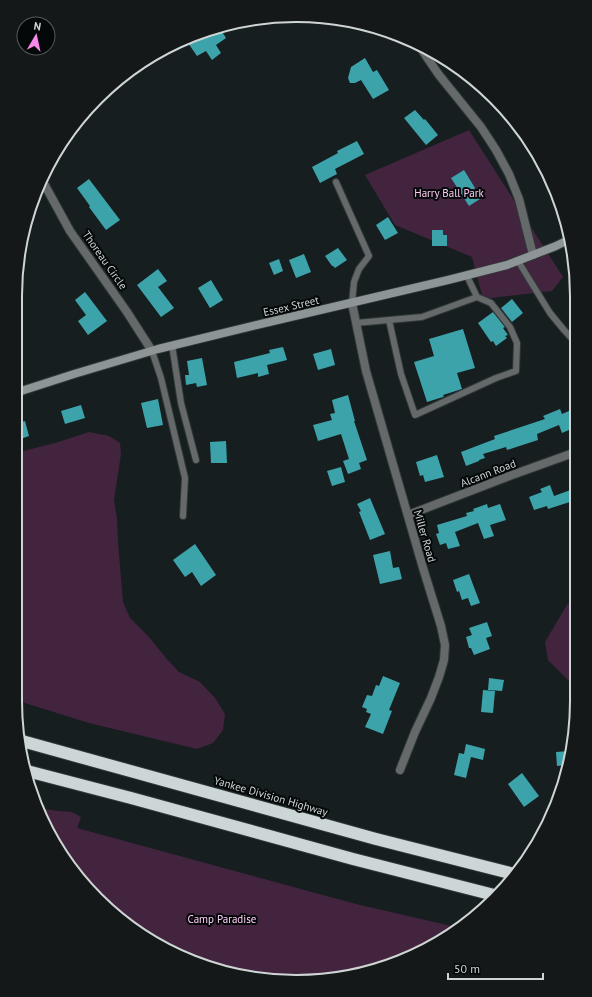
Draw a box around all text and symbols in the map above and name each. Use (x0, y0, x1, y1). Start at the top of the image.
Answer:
north arrow (16, 16, 56, 56)
text: N (33, 19, 42, 34)
park label: Harry Ball Park (414, 186, 484, 200)
street label: Thoreau Circle (80, 228, 131, 292)
street label: Essex Street (262, 293, 321, 319)
street label: Alcann Road (458, 456, 518, 490)
street label: Miller Road (411, 508, 439, 564)
street label: Yankee Division Highway (212, 773, 330, 819)
park label: Camp Paradise (188, 912, 257, 926)
scale bar (448, 955, 543, 981)
text: 50 m (454, 961, 480, 976)

